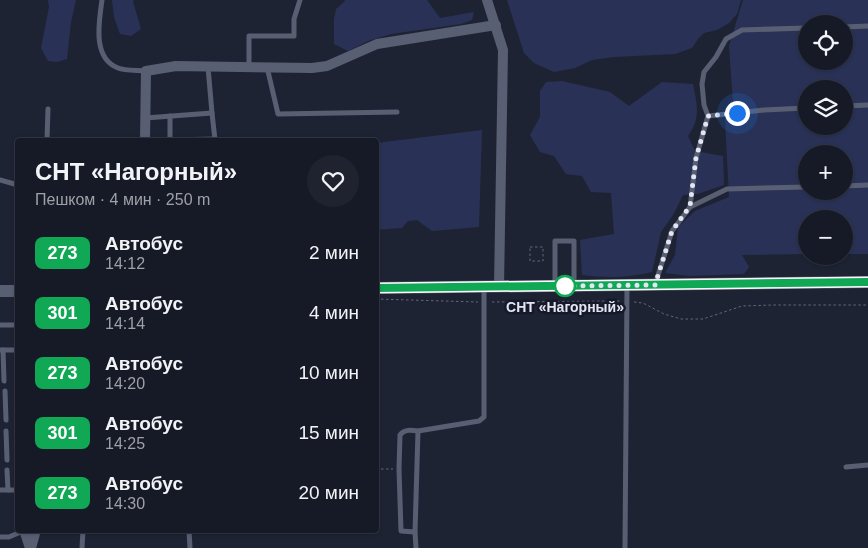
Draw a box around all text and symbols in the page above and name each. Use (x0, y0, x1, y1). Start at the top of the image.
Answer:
map controls (798, 15, 853, 265)
button: locate (798, 15, 853, 70)
button: layers (798, 80, 853, 135)
your location (725, 101, 750, 126)
button: + (798, 145, 853, 200)
button: heart (307, 155, 359, 207)
text: СНТ «Нагорный» (35, 158, 237, 185)
text: Пешком · 4 мин · 250 m (35, 191, 210, 208)
button: − (798, 210, 853, 265)
text: Автобус (105, 233, 183, 254)
text: 2 мин (309, 242, 359, 263)
text: 273 (47, 243, 78, 263)
text: 14:12 (105, 255, 145, 272)
marker: СНТ «Нагорный» (554, 275, 576, 297)
text: Автобус (105, 293, 183, 314)
place label: СНТ «Нагорный» (506, 299, 624, 315)
text: 4 мин (309, 302, 359, 323)
text: 301 (47, 303, 78, 323)
text: 14:14 (105, 315, 145, 332)
text: Автобус (105, 353, 183, 374)
text: 10 мин (298, 362, 359, 383)
text: 273 (47, 363, 78, 383)
text: 14:20 (105, 375, 145, 392)
text: Автобус (105, 413, 183, 434)
text: 15 мин (298, 422, 359, 443)
text: 301 (47, 423, 78, 443)
text: 14:25 (105, 435, 145, 452)
text: Автобус (105, 473, 183, 494)
text: 20 мин (298, 482, 359, 503)
text: 273 (47, 483, 78, 503)
text: 14:30 (105, 495, 145, 512)

